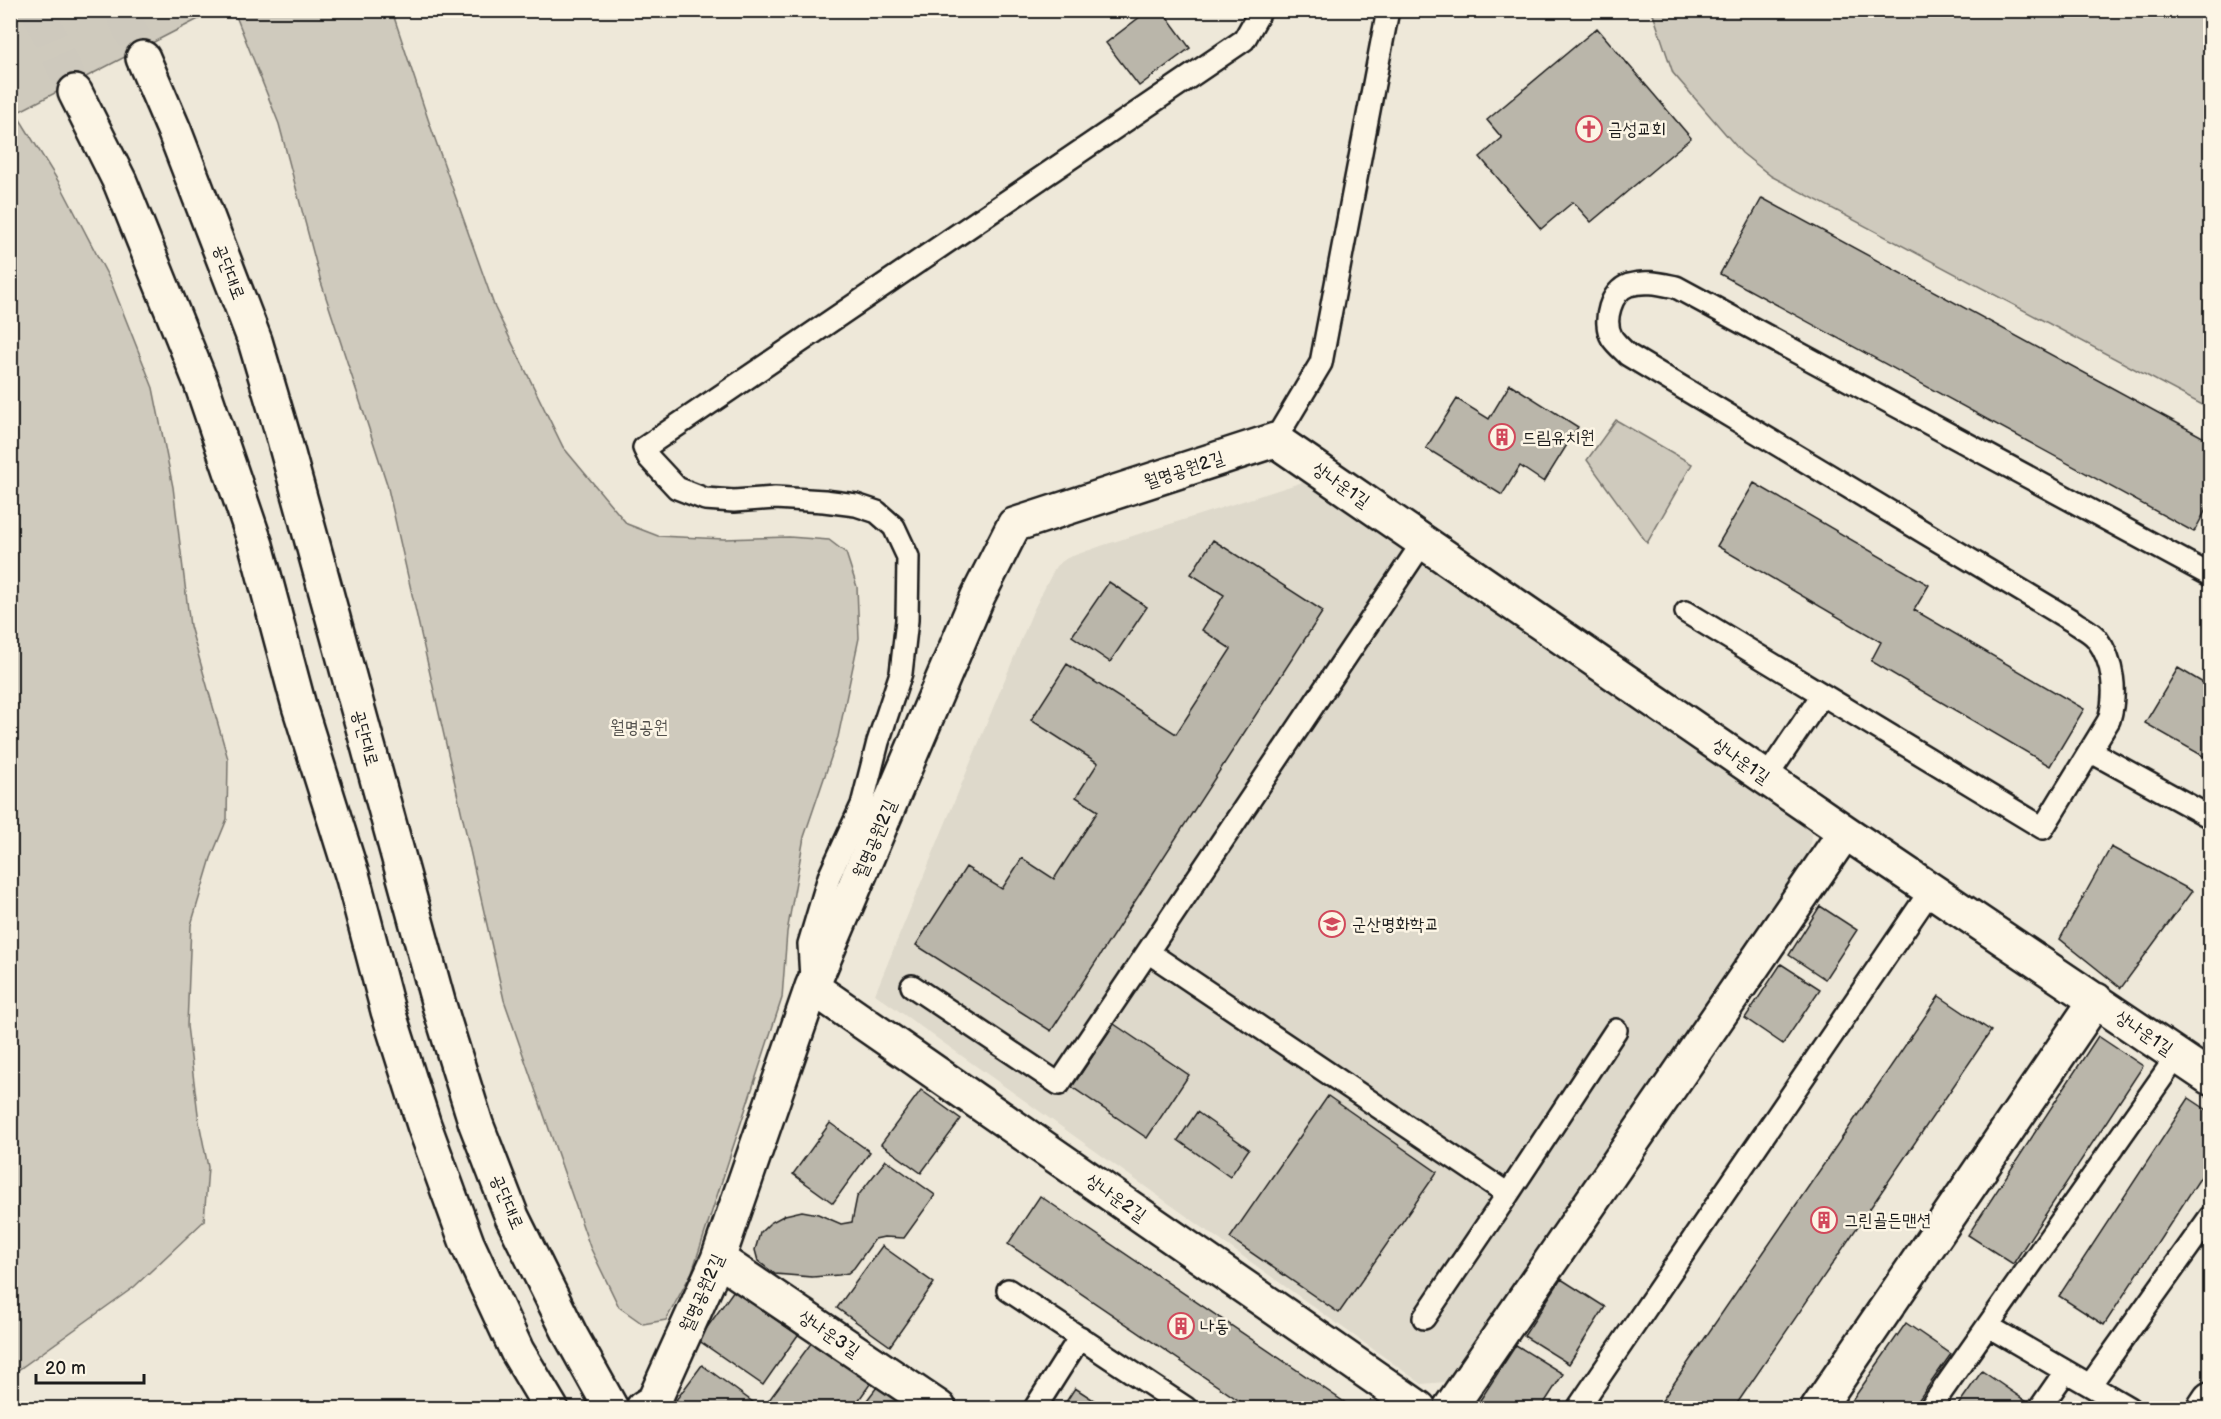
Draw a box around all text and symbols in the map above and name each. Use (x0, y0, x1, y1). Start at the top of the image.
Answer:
church icon: 금성교회 (1574, 114, 1604, 144)
place label: 금성교회 (1608, 119, 1666, 140)
street label: 공단대로 (209, 241, 249, 303)
building icon: 드림유치원 (1487, 422, 1517, 452)
place label: 드림유치원 (1522, 427, 1594, 448)
street label: 월명공원2길 (1141, 447, 1227, 493)
street label: 상나운1길 (1308, 458, 1374, 513)
street label: 공단대로 (347, 707, 383, 769)
park label: 월명공원 (610, 717, 668, 738)
street label: 상나운1길 (1708, 734, 1774, 789)
street label: 월명공원2길 (849, 796, 901, 881)
school or university icon: 군산명화학교 (1317, 909, 1347, 939)
place label: 군산명화학교 (1352, 914, 1439, 935)
street label: 상나운1길 (2111, 1006, 2177, 1060)
street label: 상나운2길 (1082, 1170, 1151, 1227)
street label: 공단대로 (486, 1171, 528, 1233)
building icon: 그린골든맨션 (1809, 1205, 1839, 1235)
place label: 그린골든맨션 (1844, 1210, 1931, 1231)
street label: 월명공원2길 (676, 1250, 729, 1335)
street label: 상나운3길 (795, 1306, 864, 1362)
building icon: 나동 (1166, 1311, 1196, 1341)
place label: 나동 (1200, 1316, 1229, 1337)
scale bar (36, 1347, 144, 1385)
text: 20 m (45, 1358, 86, 1379)

